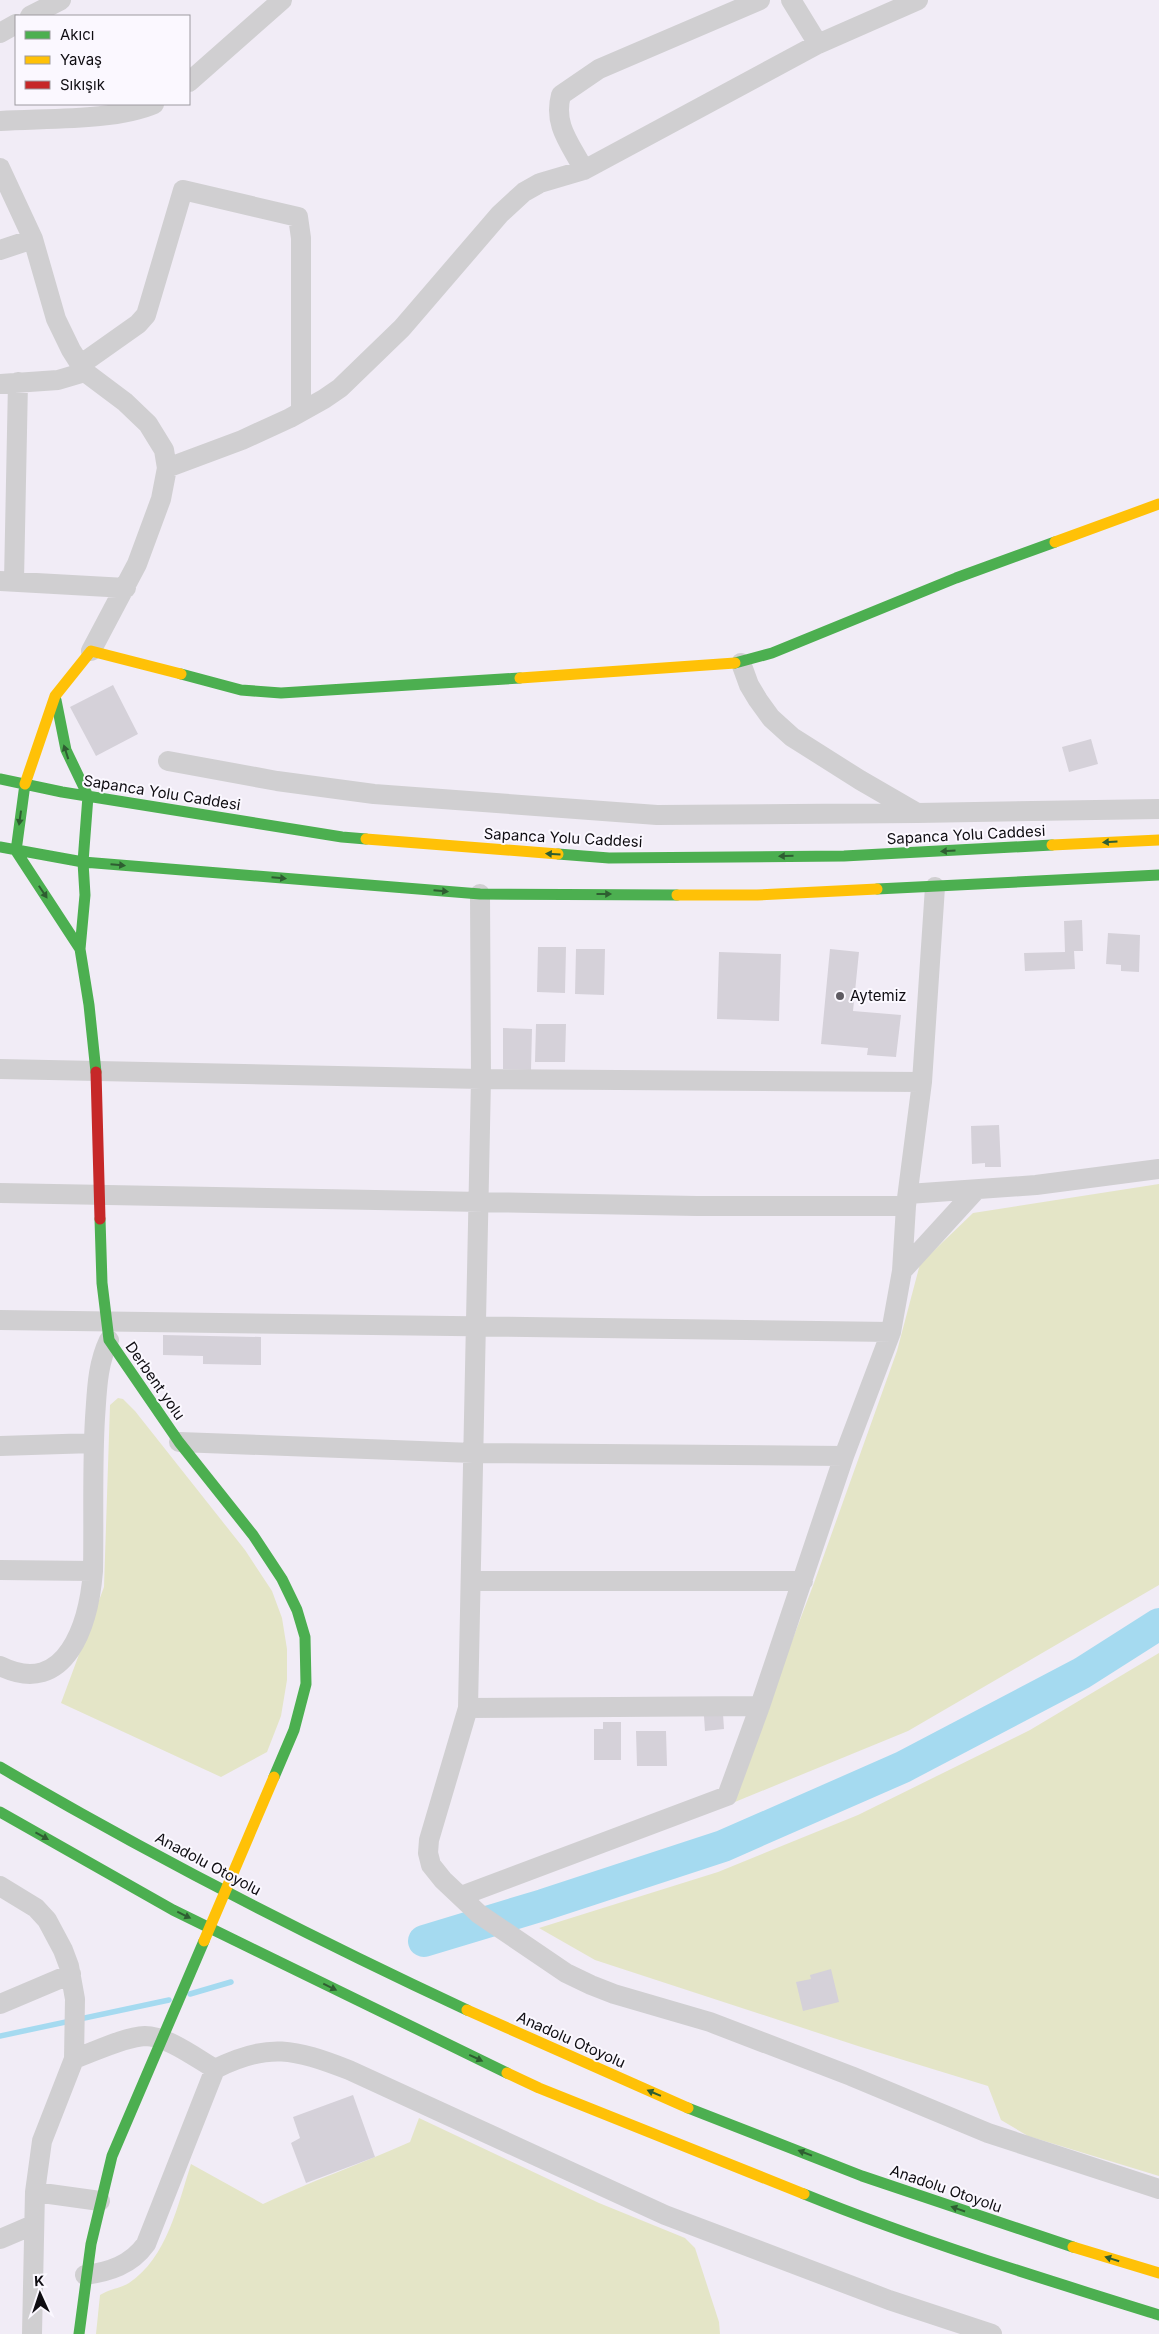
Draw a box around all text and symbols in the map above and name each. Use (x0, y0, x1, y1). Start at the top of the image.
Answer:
legend (15, 15, 190, 105)
text: Akıcı (60, 25, 94, 44)
text: Yavaş (60, 50, 102, 69)
text: Sıkışık (60, 75, 106, 94)
one-way arrow (62, 744, 70, 759)
street label: Sapanca Yolu Caddesi (82, 771, 242, 814)
one-way arrow (16, 810, 24, 826)
street label: Sapanca Yolu Caddesi (886, 821, 1046, 848)
street label: Sapanca Yolu Caddesi (483, 824, 643, 851)
one-way arrow (1102, 839, 1118, 847)
one-way arrow (940, 847, 956, 855)
one-way arrow (545, 850, 561, 858)
one-way arrow (777, 853, 793, 861)
one-way arrow (110, 861, 126, 869)
one-way arrow (272, 874, 288, 882)
one-way arrow (38, 885, 48, 898)
one-way arrow (434, 887, 450, 895)
one-way arrow (596, 890, 612, 898)
place label: Aytemiz (850, 986, 907, 1005)
marker: Aytemiz (834, 990, 846, 1002)
street label: Derbent yolu (122, 1338, 189, 1423)
street label: Anadolu Otoyolu (152, 1828, 264, 1899)
one-way arrow (35, 1832, 50, 1840)
one-way arrow (177, 1911, 192, 1919)
one-way arrow (323, 1983, 337, 1991)
street label: Anadolu Otoyolu (514, 2007, 629, 2072)
one-way arrow (469, 2054, 483, 2062)
one-way arrow (646, 2089, 661, 2097)
one-way arrow (798, 2149, 812, 2157)
street label: Anadolu Otoyolu (888, 2160, 1005, 2217)
one-way arrow (950, 2205, 965, 2213)
one-way arrow (1105, 2254, 1120, 2262)
north arrow (15, 2269, 65, 2319)
text: K (34, 2272, 45, 2289)

